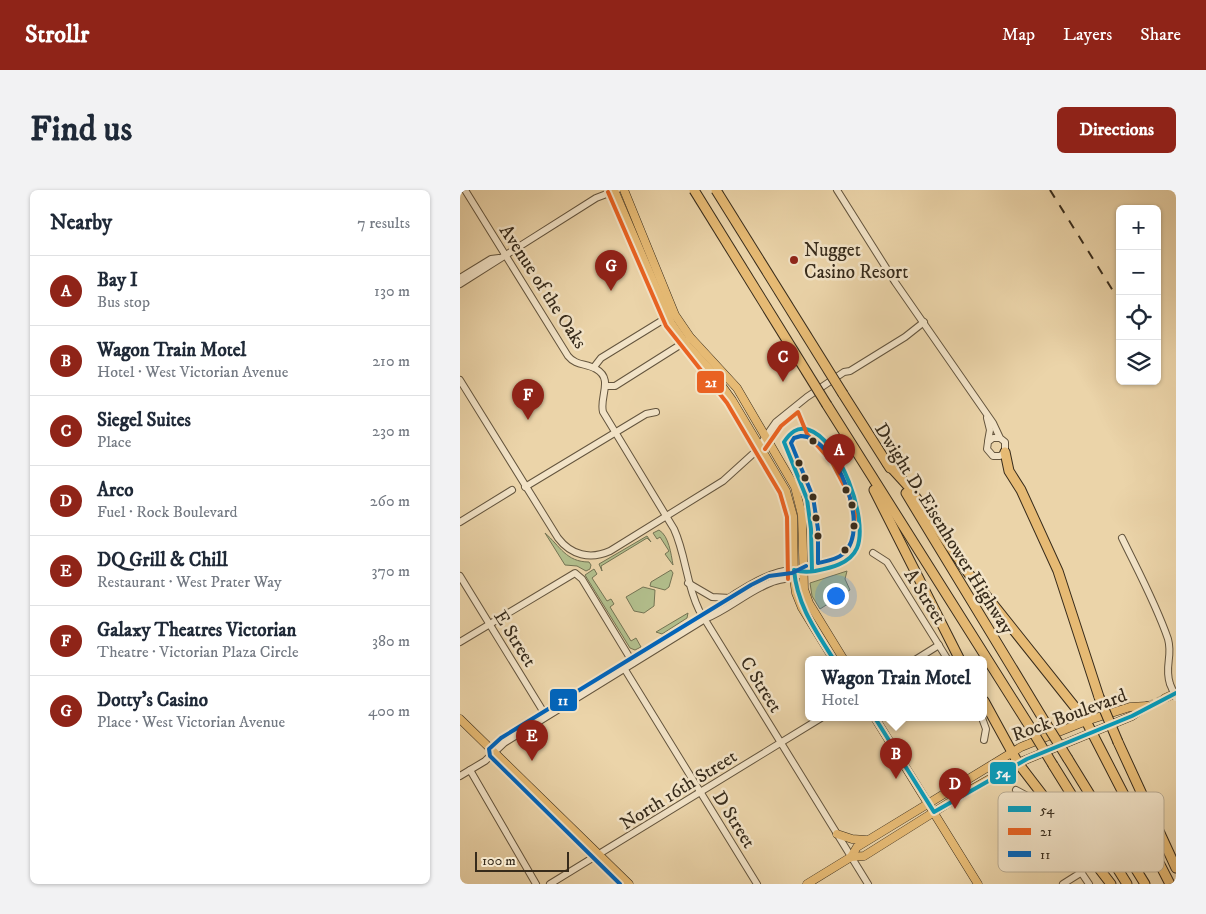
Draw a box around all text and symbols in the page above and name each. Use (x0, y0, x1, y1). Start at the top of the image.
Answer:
text: Strollr (25, 20, 89, 50)
text: Map (1002, 24, 1035, 46)
text: Layers (1063, 24, 1112, 46)
text: Share (1140, 24, 1181, 46)
button: Directions (1057, 107, 1176, 153)
text: Find us (30, 108, 132, 152)
map controls (1116, 205, 1161, 385)
button: + (1116, 205, 1161, 250)
text: Nearby (50, 210, 112, 236)
text: 7 results (357, 213, 410, 233)
street label: Avenue of the Oaks (494, 220, 591, 353)
place label: Nugget Casino Resort (804, 239, 908, 284)
pin: G (595, 250, 627, 291)
button: − (1116, 250, 1161, 295)
marker: Nugget Casino Resort (788, 254, 800, 266)
text: Bay I (97, 269, 138, 292)
text: A (61, 281, 71, 301)
text: 130 m (374, 281, 410, 301)
text: Bus stop (97, 292, 150, 312)
button: locate (1116, 295, 1161, 340)
text: Wagon Train Motel (97, 339, 246, 362)
button: layers (1116, 340, 1161, 385)
pin: C (767, 341, 799, 382)
text: B (61, 351, 71, 371)
text: 210 m (372, 351, 410, 371)
text: Hotel · West Victorian Avenue (97, 362, 288, 382)
line badge: 21 (696, 370, 725, 394)
text: 21 (705, 374, 717, 392)
pin: F (512, 379, 544, 420)
text: Siegel Suites (97, 409, 191, 432)
street label: Dwight D. Eisenhower Highway (869, 419, 1019, 639)
text: C (61, 421, 71, 441)
text: 230 m (372, 421, 410, 441)
text: Place (97, 432, 131, 452)
pin: A (823, 434, 855, 475)
unlabelled marker (808, 436, 818, 446)
unlabelled marker (794, 458, 804, 468)
unlabelled marker (800, 473, 810, 483)
text: Arco (97, 479, 134, 502)
unlabelled marker (841, 485, 851, 495)
text: D (60, 491, 72, 511)
text: 260 m (370, 491, 410, 511)
unlabelled marker (808, 492, 818, 502)
unlabelled marker (847, 500, 857, 510)
text: Fuel · Rock Boulevard (97, 502, 238, 522)
unlabelled marker (811, 513, 821, 523)
unlabelled marker (849, 521, 859, 531)
unlabelled marker (813, 531, 823, 541)
unlabelled marker (840, 545, 850, 555)
text: DQ Grill & Chill (97, 549, 228, 572)
text: E (60, 561, 72, 581)
text: 370 m (372, 561, 410, 581)
street label: A Street (899, 565, 951, 629)
text: Restaurant · West Prater Way (97, 572, 282, 592)
your location (823, 583, 849, 609)
street label: E Street (488, 606, 541, 671)
text: Galaxy Theatres Victorian (97, 619, 296, 642)
text: F (61, 631, 71, 651)
text: 380 m (372, 631, 410, 651)
text: Theatre · Victorian Plaza Circle (97, 642, 299, 662)
street label: C Street (735, 653, 787, 717)
popup (805, 656, 987, 721)
text: Wagon Train Motel (821, 667, 971, 690)
street label: Rock Boulevard (1009, 684, 1130, 747)
line badge: 11 (549, 688, 578, 712)
text: Dotty's Casino (97, 689, 208, 712)
text: Hotel (821, 690, 859, 710)
text: 11 (558, 692, 568, 710)
text: G (60, 701, 72, 721)
text: 400 m (368, 701, 410, 721)
text: Place · West Victorian Avenue (97, 712, 285, 732)
pin: E (516, 720, 548, 761)
pin: B (880, 738, 912, 779)
street label: North 16th Street (616, 745, 741, 835)
line badge: 54 (989, 761, 1017, 785)
text: 54 (995, 764, 1011, 782)
pin: D (939, 768, 971, 809)
street label: D Street (707, 787, 760, 853)
legend (998, 792, 1164, 872)
text: 54 (1040, 801, 1055, 819)
text: 21 (1040, 823, 1052, 841)
text: 11 (1040, 846, 1050, 864)
scale bar (475, 849, 569, 872)
text: 100 m (482, 852, 516, 870)

